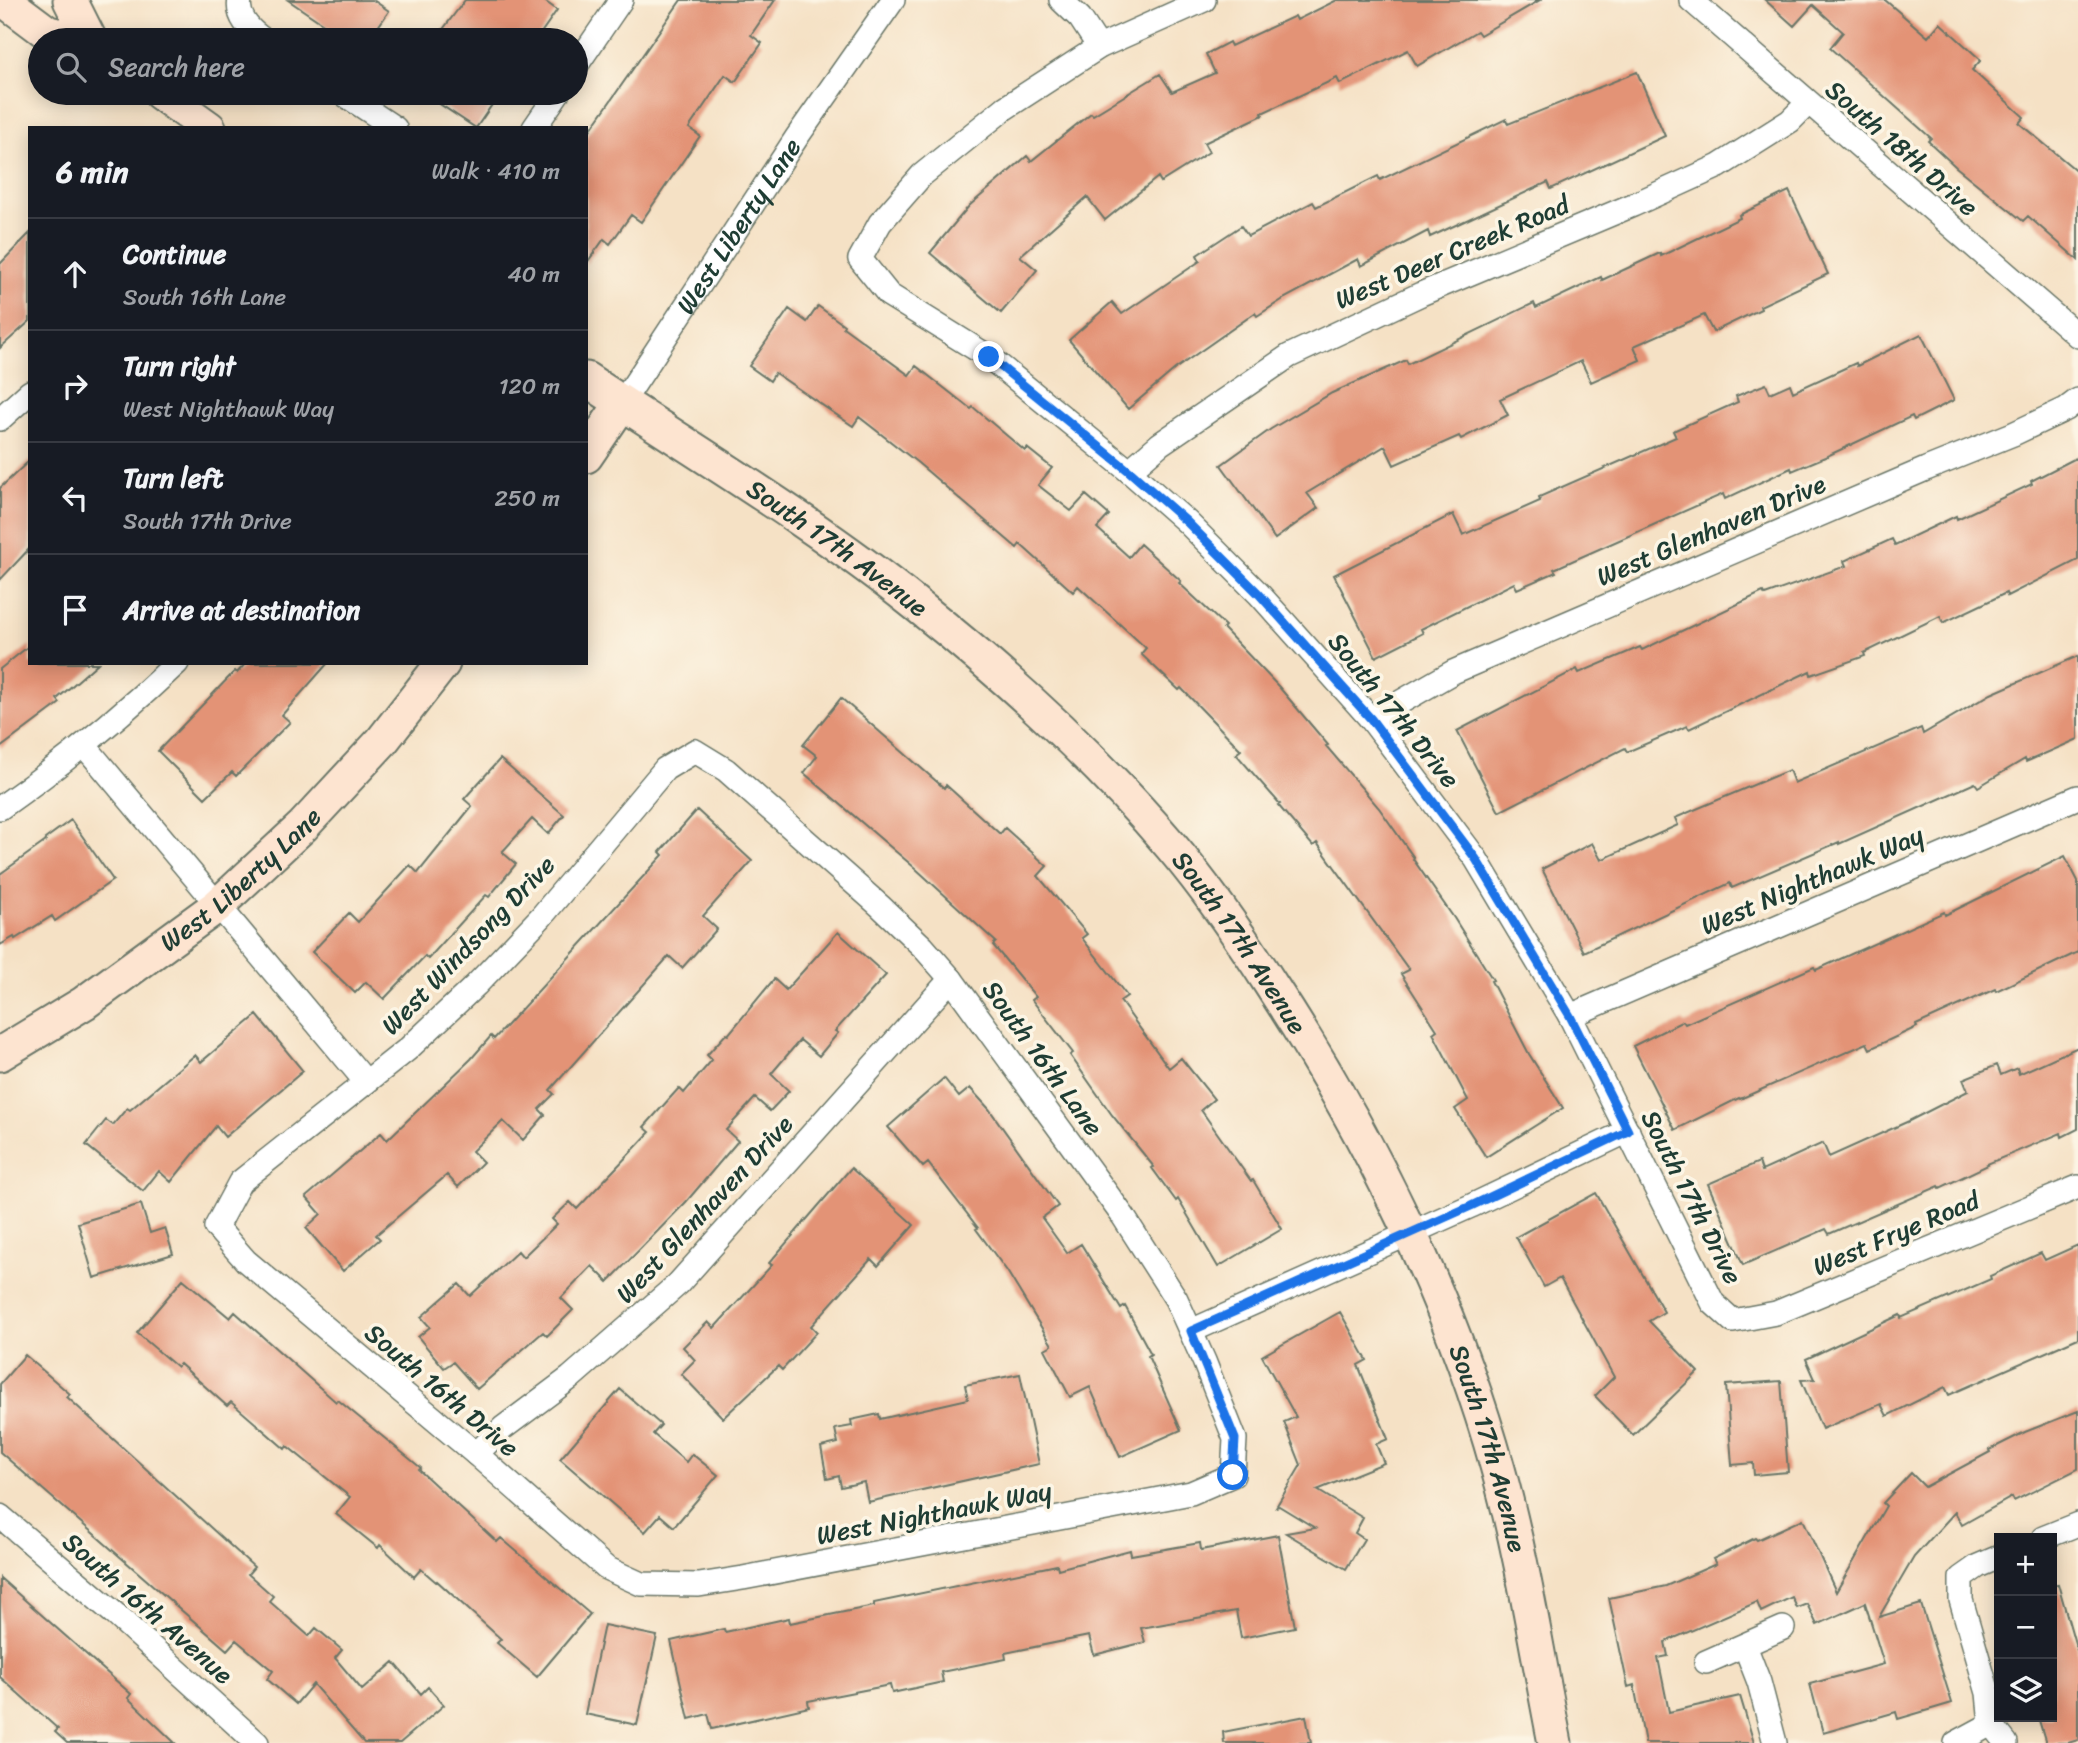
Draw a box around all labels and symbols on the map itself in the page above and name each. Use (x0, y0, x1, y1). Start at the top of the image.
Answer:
street label: South 18th Drive (1815, 68, 1989, 228)
street label: West Liberty Lane (663, 128, 814, 324)
street label: West Deer Creek Road (1327, 181, 1579, 322)
route end (973, 341, 1004, 372)
street label: West Glenhaven Drive (1589, 461, 1833, 599)
street label: South 17th Avenue (737, 466, 939, 629)
street label: South 17th Drive (1316, 621, 1472, 799)
street label: West Liberty Lane (150, 796, 333, 964)
street label: West Nighthawk Way (1693, 812, 1931, 948)
street label: South 17th Avenue (1160, 840, 1320, 1044)
street label: West Windsong Drive (369, 844, 567, 1046)
street label: South 16th Lane (970, 970, 1116, 1146)
street label: South 17th Drive (1628, 1102, 1756, 1292)
street label: West Glenhaven Drive (604, 1103, 805, 1314)
street label: West Frye Road (1805, 1176, 1989, 1289)
street label: South 16th Drive (354, 1311, 530, 1469)
street label: South 17th Avenue (1436, 1337, 1541, 1557)
route start (1217, 1459, 1248, 1490)
street label: West Nighthawk Way (812, 1468, 1056, 1558)
street label: South 16th Avenue (52, 1520, 245, 1696)

